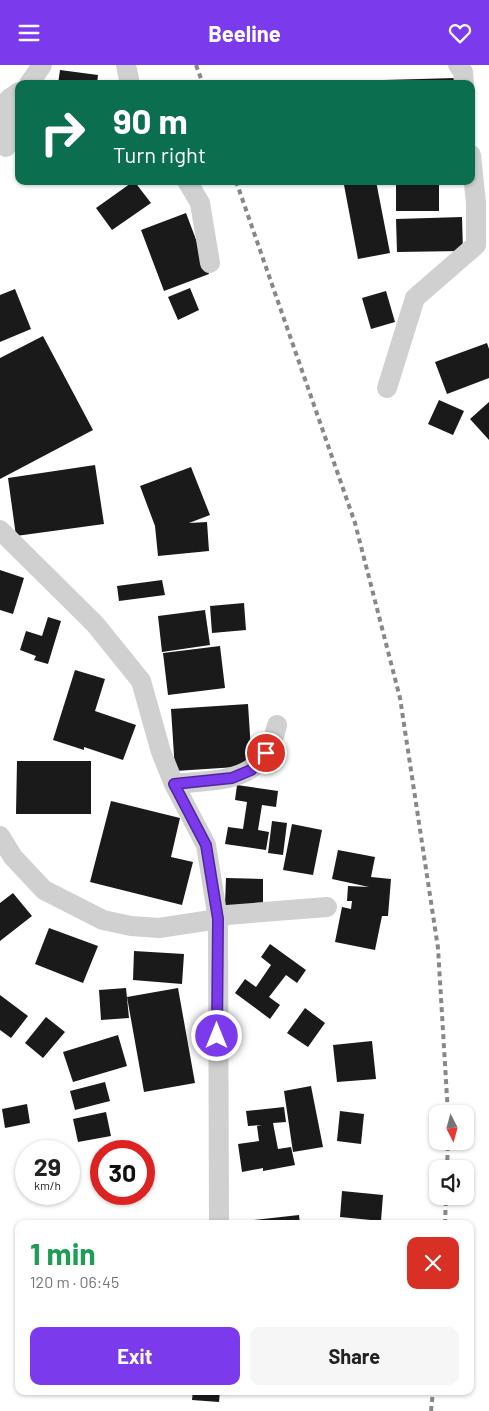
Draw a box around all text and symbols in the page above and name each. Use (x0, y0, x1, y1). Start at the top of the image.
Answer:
icon: menu (15, 19, 43, 47)
icon: heart (446, 19, 474, 47)
text: Beeline (208, 20, 281, 46)
text: 90 m (113, 99, 188, 141)
icon: right (30, 100, 95, 165)
text: Turn right (113, 141, 206, 167)
pin (245, 732, 287, 774)
icon: arrive (252, 739, 280, 767)
position arrow (190, 1009, 242, 1061)
north arrow (429, 1105, 474, 1150)
map controls (429, 1105, 474, 1205)
speed limit sign: 30 (90, 1140, 155, 1205)
text: 29 (34, 1151, 61, 1181)
button: sound (429, 1160, 474, 1205)
text: km/h (34, 1178, 61, 1192)
text: 1 min (30, 1235, 96, 1271)
button: close (407, 1237, 459, 1289)
text: 120 m · 06:45 (30, 1272, 119, 1291)
button: Exit (30, 1327, 240, 1385)
button: Share (250, 1327, 459, 1385)

